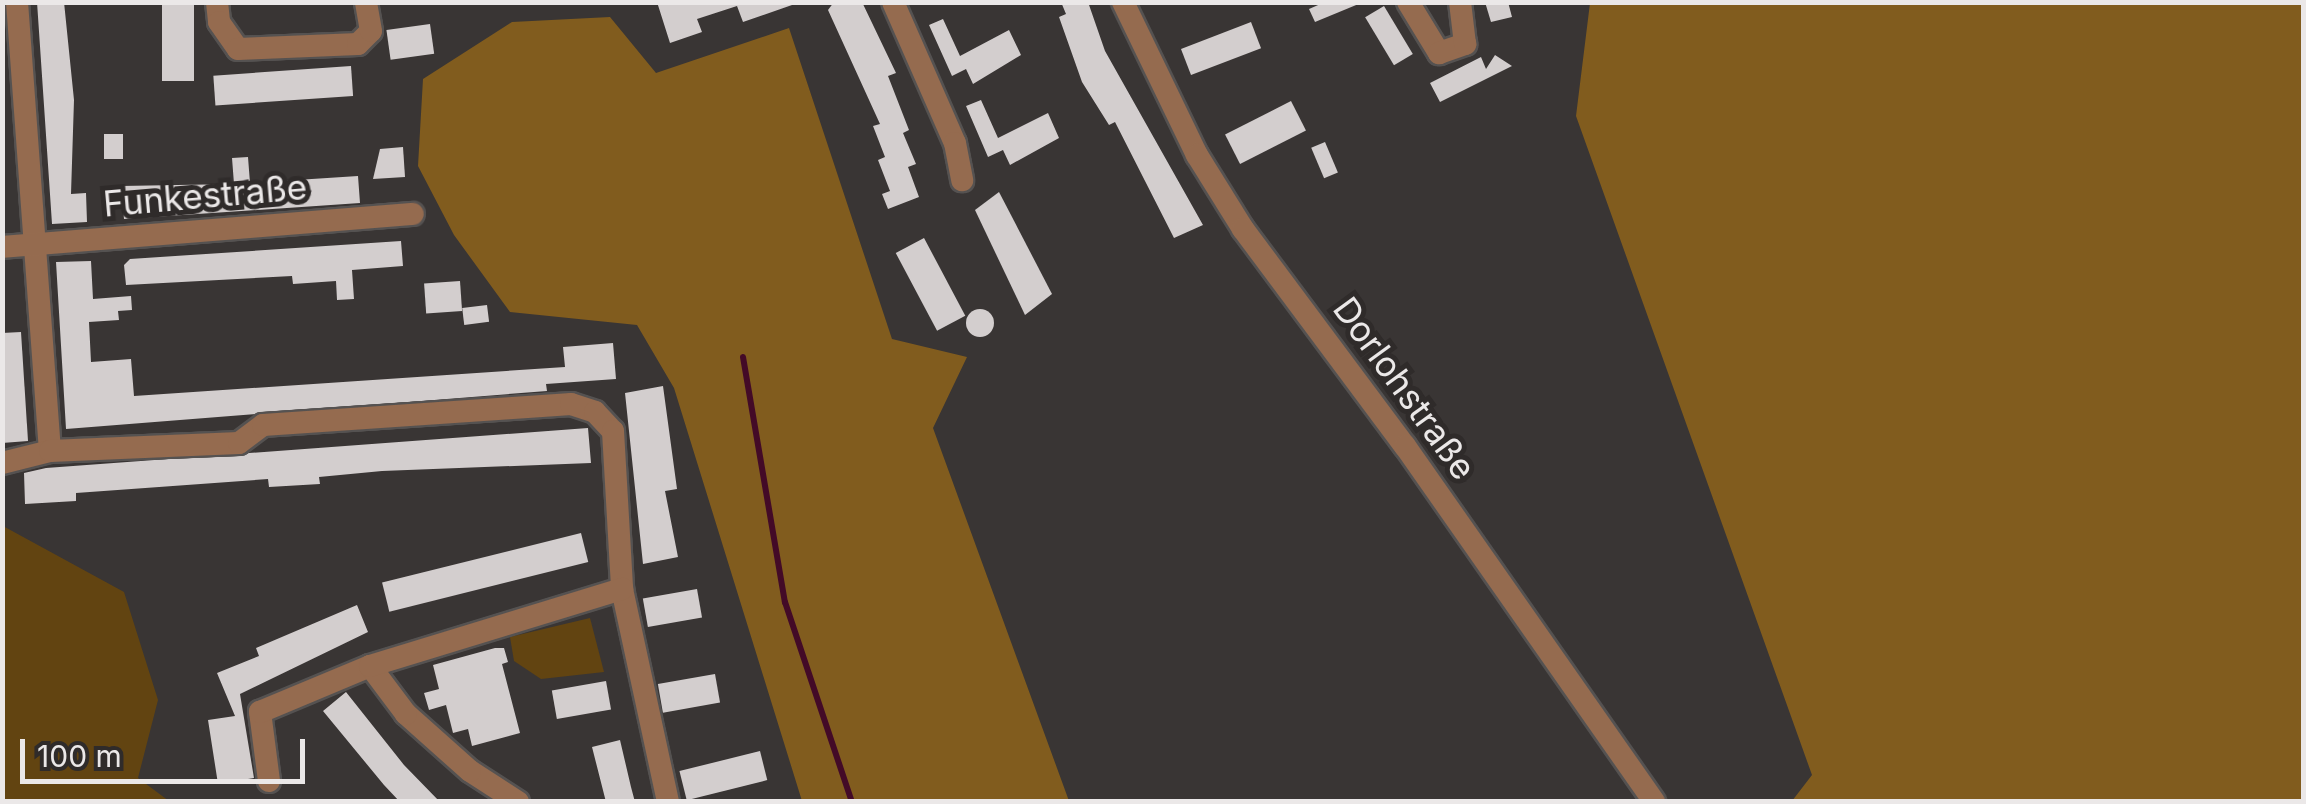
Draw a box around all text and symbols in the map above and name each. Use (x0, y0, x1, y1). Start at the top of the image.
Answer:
street label: Funkestraße (101, 165, 309, 225)
street label: Dorlohstraße (1325, 289, 1485, 487)
scale bar (25, 719, 310, 781)
text: 100 m (37, 738, 122, 774)

